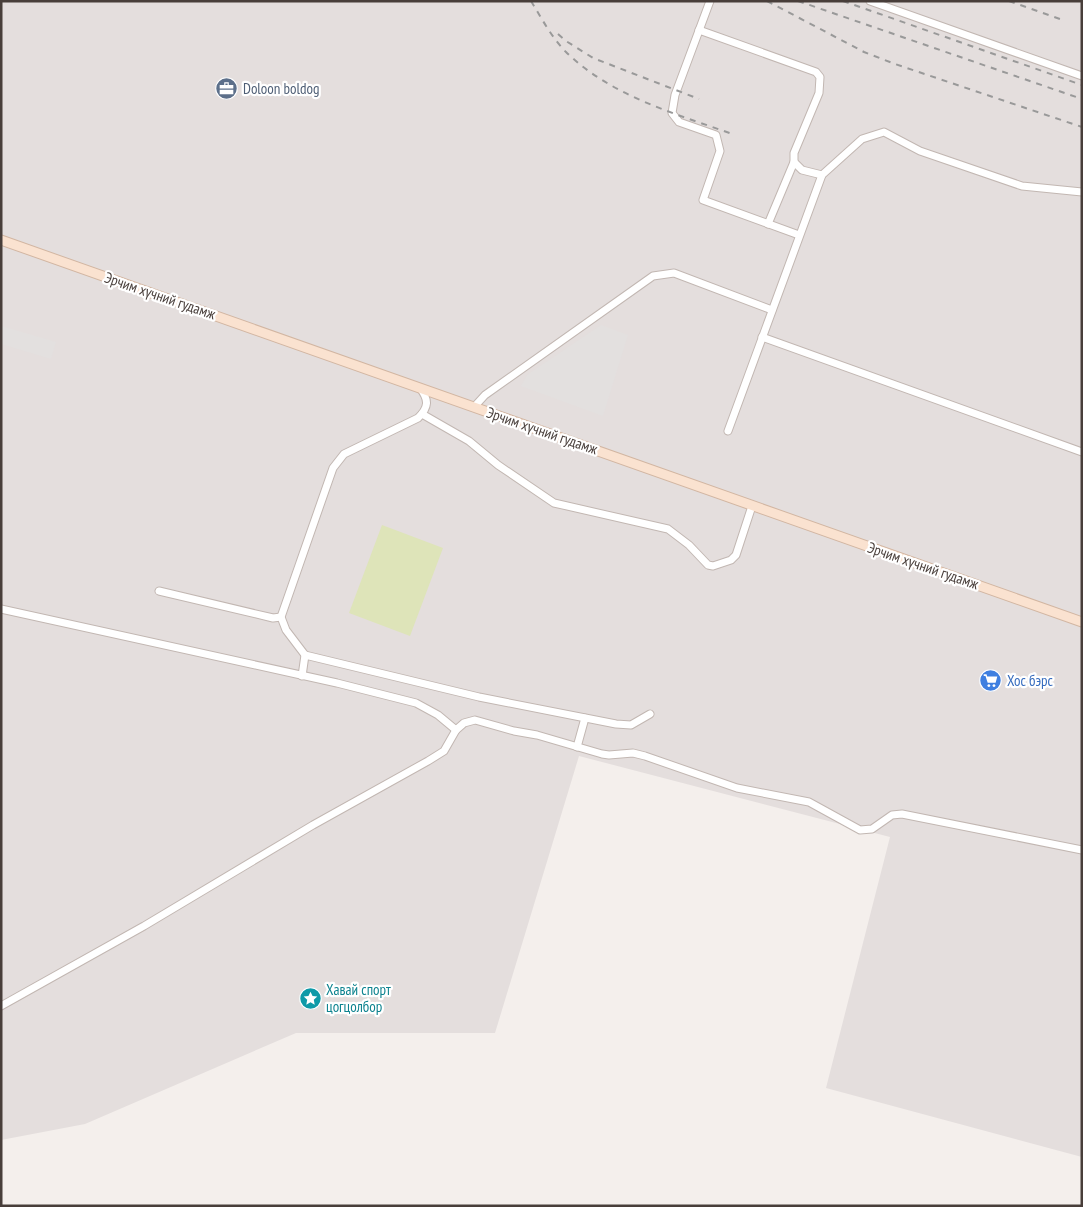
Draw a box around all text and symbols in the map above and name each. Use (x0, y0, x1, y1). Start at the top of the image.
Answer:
office icon: Doloon boldog (215, 77, 239, 101)
place label: Doloon boldog (243, 79, 320, 98)
street label: Эрчим хүчний гудамж (102, 268, 219, 324)
street label: Эрчим хүчний гудамж (484, 403, 601, 459)
street label: Эрчим хүчний гудамж (865, 538, 982, 594)
supermarket icon: Хос бэрс (979, 669, 1003, 693)
place label: Хос бэрс (1007, 671, 1054, 690)
place label: Хавай спорт цогцолбор (326, 980, 391, 1016)
place icon: Хавай спорт цогцолбор (298, 987, 322, 1011)

